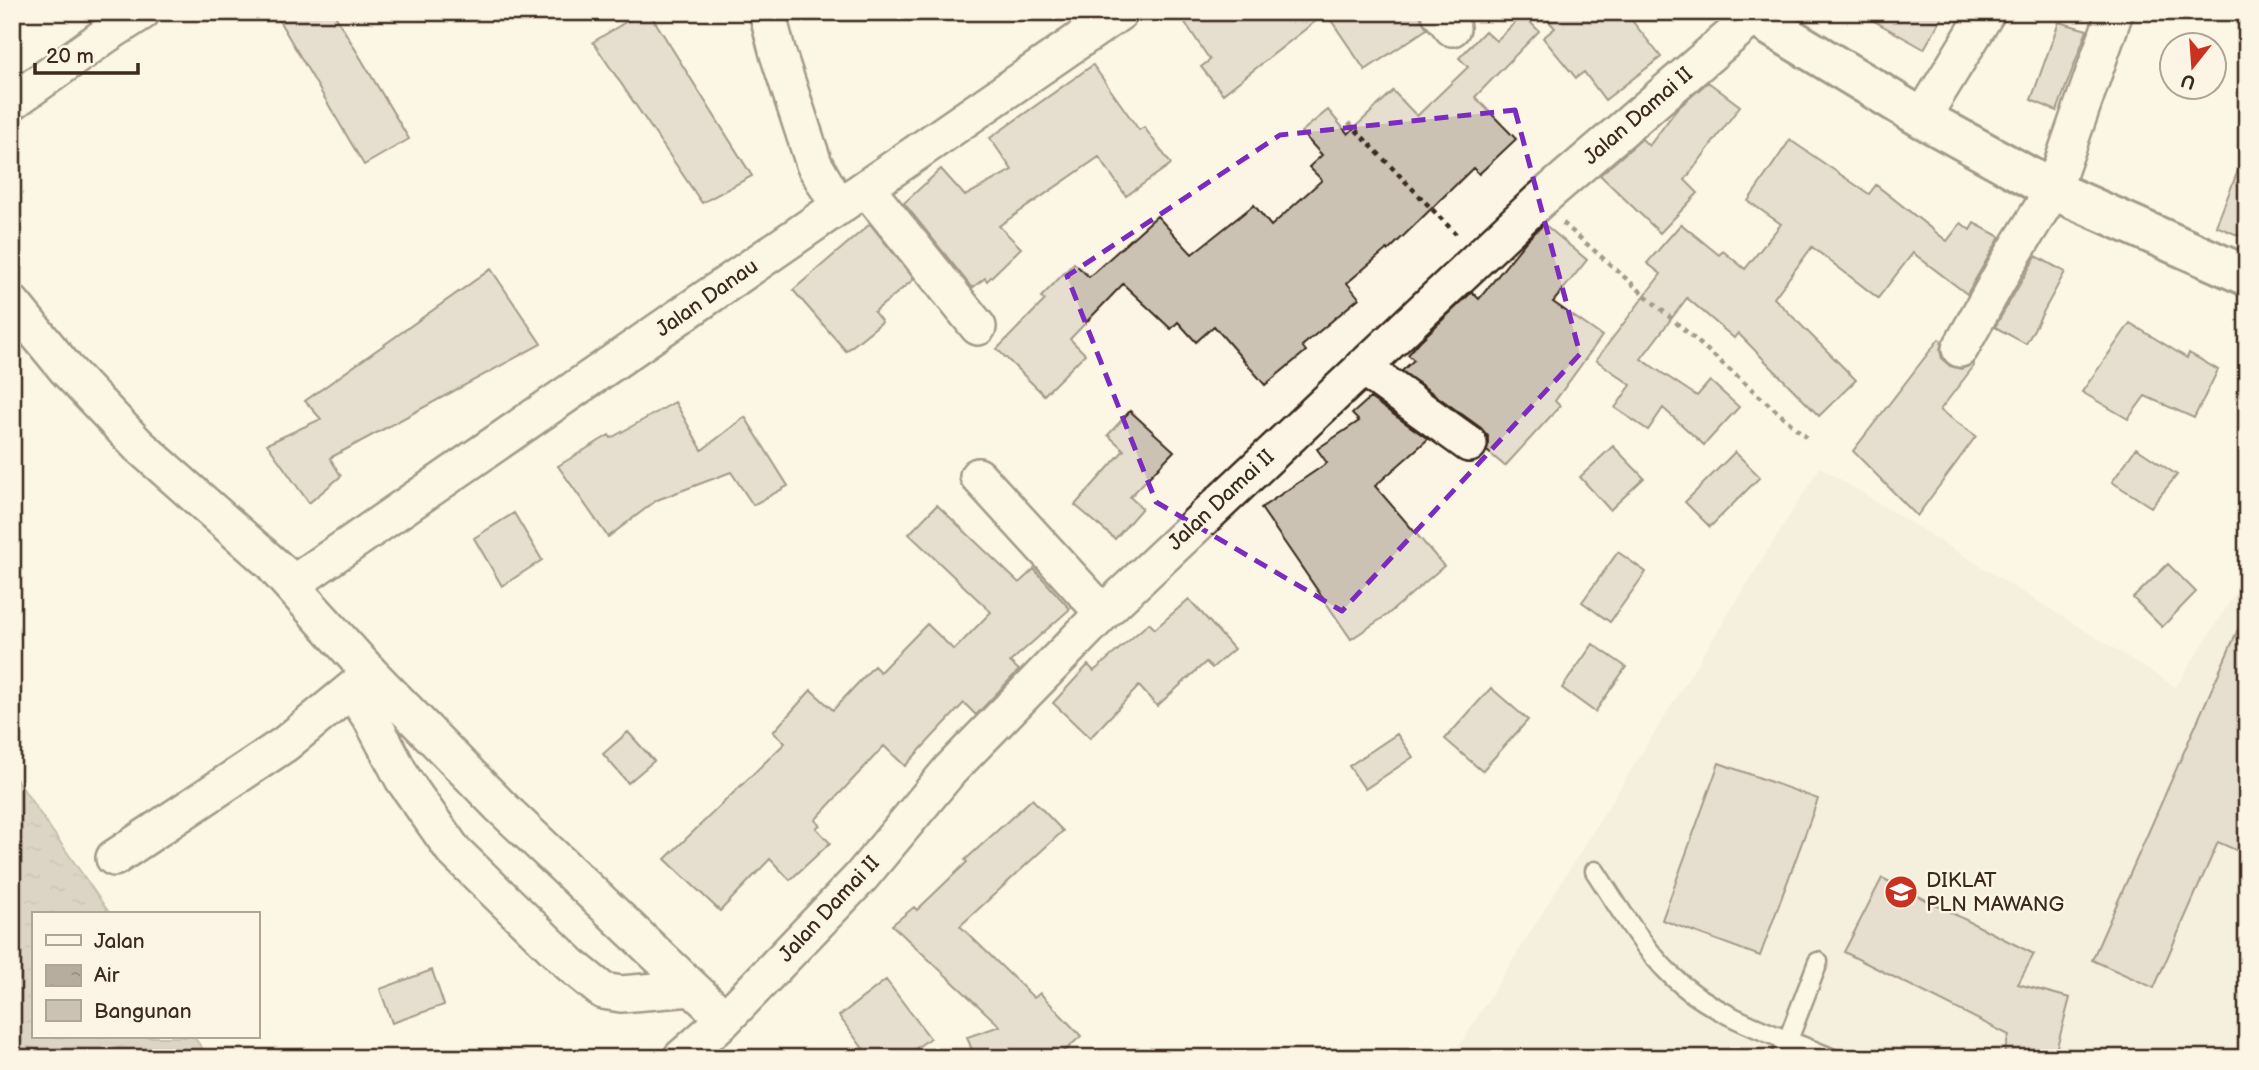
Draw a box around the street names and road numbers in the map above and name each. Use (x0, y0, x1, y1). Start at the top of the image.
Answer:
street label: Jalan Damai II (1578, 62, 1698, 170)
street label: Jalan Danau (651, 254, 763, 342)
street label: Jalan Damai II (1163, 444, 1279, 556)
street label: Jalan Damai II (773, 851, 885, 967)

